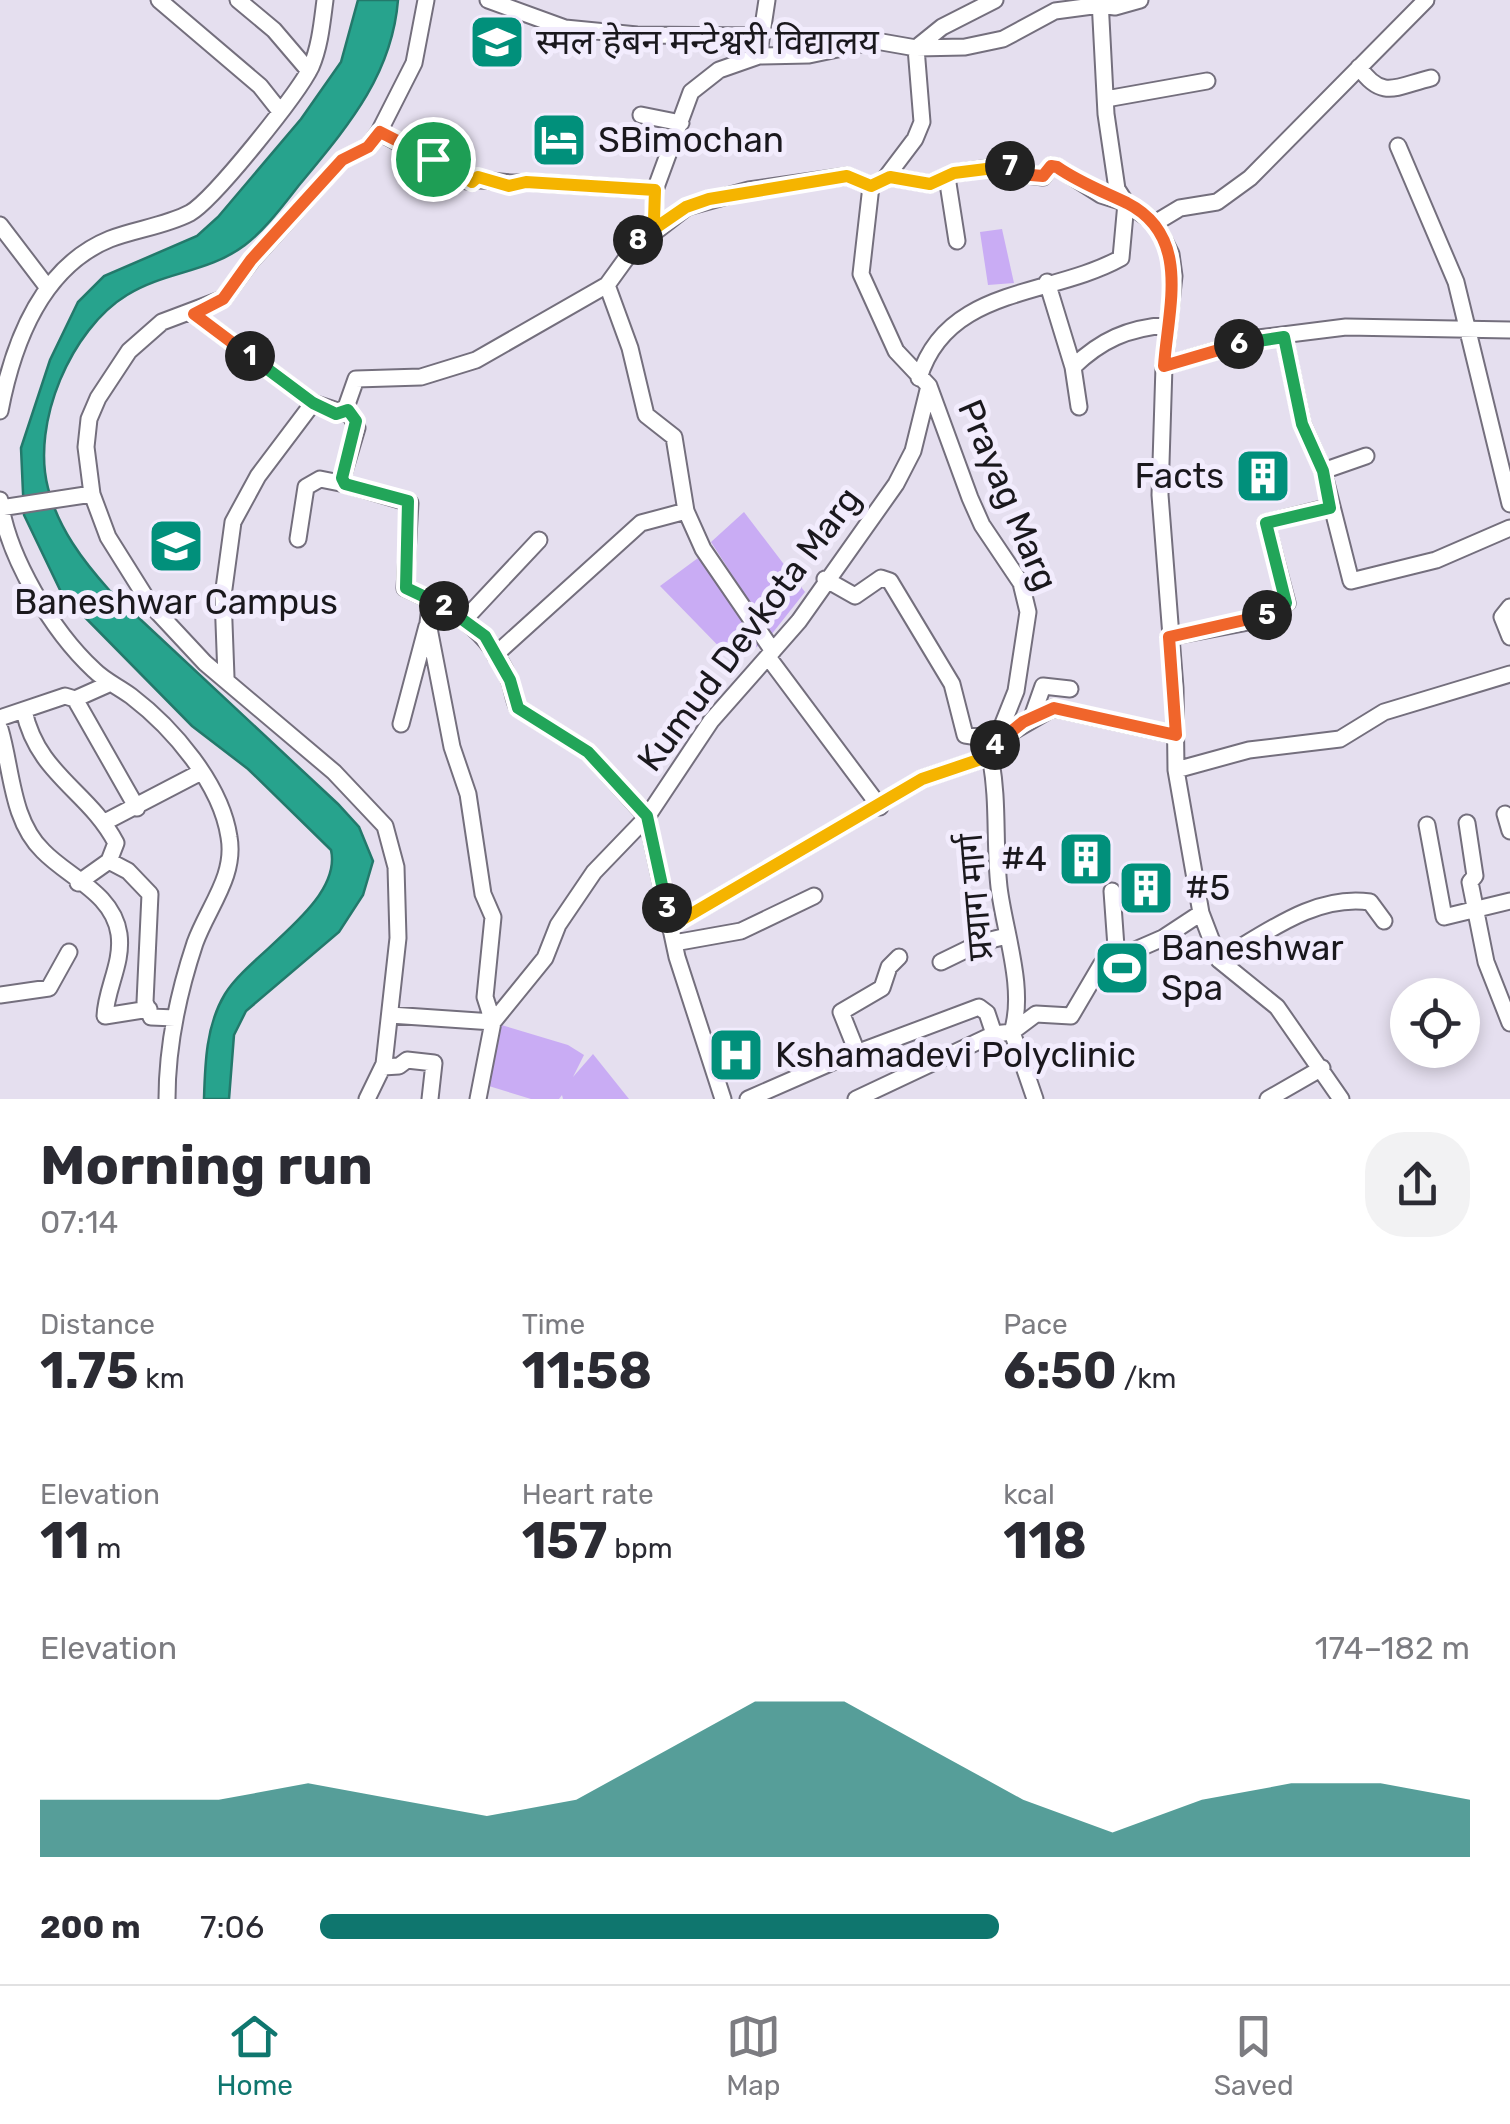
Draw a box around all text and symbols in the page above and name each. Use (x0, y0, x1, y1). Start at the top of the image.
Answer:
school or university icon: स्मल हेबन मन्टेश्वरी विद्यालय (467, 12, 527, 72)
place label: स्मल हेबन मन्टेश्वरी विद्यालय (536, 21, 879, 63)
hotel icon: SBimochan (529, 110, 589, 170)
pin (391, 117, 476, 202)
place label: SBimochan (598, 119, 784, 161)
icon: arrive (406, 132, 461, 187)
pin: 7 (985, 141, 1035, 191)
text: 7 (1002, 149, 1018, 182)
pin: 8 (613, 215, 663, 265)
text: 8 (629, 223, 647, 256)
pin: 6 (1214, 319, 1264, 369)
text: 6 (1230, 327, 1248, 360)
pin: 1 (225, 331, 275, 381)
text: 1 (243, 339, 257, 372)
street label: Prayag Marg (949, 393, 1067, 597)
building icon: Facts (1233, 446, 1293, 506)
place label: Facts (1134, 455, 1224, 497)
street label: Kumud Devkota Marg (628, 479, 870, 779)
school or university icon: Baneshwar Campus (146, 516, 206, 576)
place label: Baneshwar Campus (14, 581, 338, 623)
pin: 2 (419, 581, 469, 631)
text: 2 (435, 589, 453, 622)
pin: 5 (1242, 590, 1292, 640)
text: 5 (1258, 598, 1276, 631)
pin: 4 (970, 720, 1020, 770)
text: 4 (985, 728, 1005, 761)
building icon: #4 (1056, 829, 1116, 889)
street label: प्रयाग मार्ग (948, 830, 1001, 962)
place label: #4 (1001, 838, 1047, 880)
building icon: #5 (1116, 858, 1176, 918)
place label: #5 (1185, 867, 1230, 909)
pin: 3 (642, 883, 692, 933)
text: 3 (658, 891, 676, 924)
place label: Baneshwar Spa (1161, 927, 1344, 1009)
sports icon: Baneshwar Spa (1092, 938, 1152, 998)
map controls (1390, 978, 1480, 1068)
button: locate (1390, 978, 1480, 1068)
hospital icon: Kshamadevi Polyclinic (706, 1025, 766, 1085)
place label: Kshamadevi Polyclinic (775, 1034, 1136, 1076)
button: share (1365, 1132, 1470, 1237)
text: Morning run (40, 1133, 373, 1198)
text: 07:14 (40, 1203, 119, 1241)
text: Distance (40, 1308, 155, 1341)
text: Time (522, 1308, 585, 1341)
text: Pace (1003, 1308, 1068, 1341)
text: 1.75 (40, 1341, 138, 1401)
text: 11:58 (522, 1341, 652, 1401)
text: 6:50 (1003, 1341, 1117, 1401)
text: km (138, 1362, 185, 1395)
text: /km (1117, 1362, 1176, 1395)
text: Elevation (40, 1478, 160, 1511)
text: Heart rate (522, 1478, 654, 1511)
text: kcal (1003, 1478, 1055, 1511)
text: 11 (40, 1511, 90, 1571)
text: 157 (522, 1511, 607, 1571)
text: 118 (1003, 1511, 1087, 1571)
text: m (90, 1532, 121, 1565)
text: bpm (607, 1532, 673, 1565)
text: Elevation (40, 1629, 177, 1667)
text: 174–182 m (1315, 1629, 1470, 1667)
text: 200 m (40, 1908, 140, 1946)
text: 7:06 (200, 1908, 264, 1946)
tab: Home (216, 2009, 293, 2102)
tab: Map (726, 2009, 781, 2102)
tab: Saved (1214, 2009, 1294, 2102)

